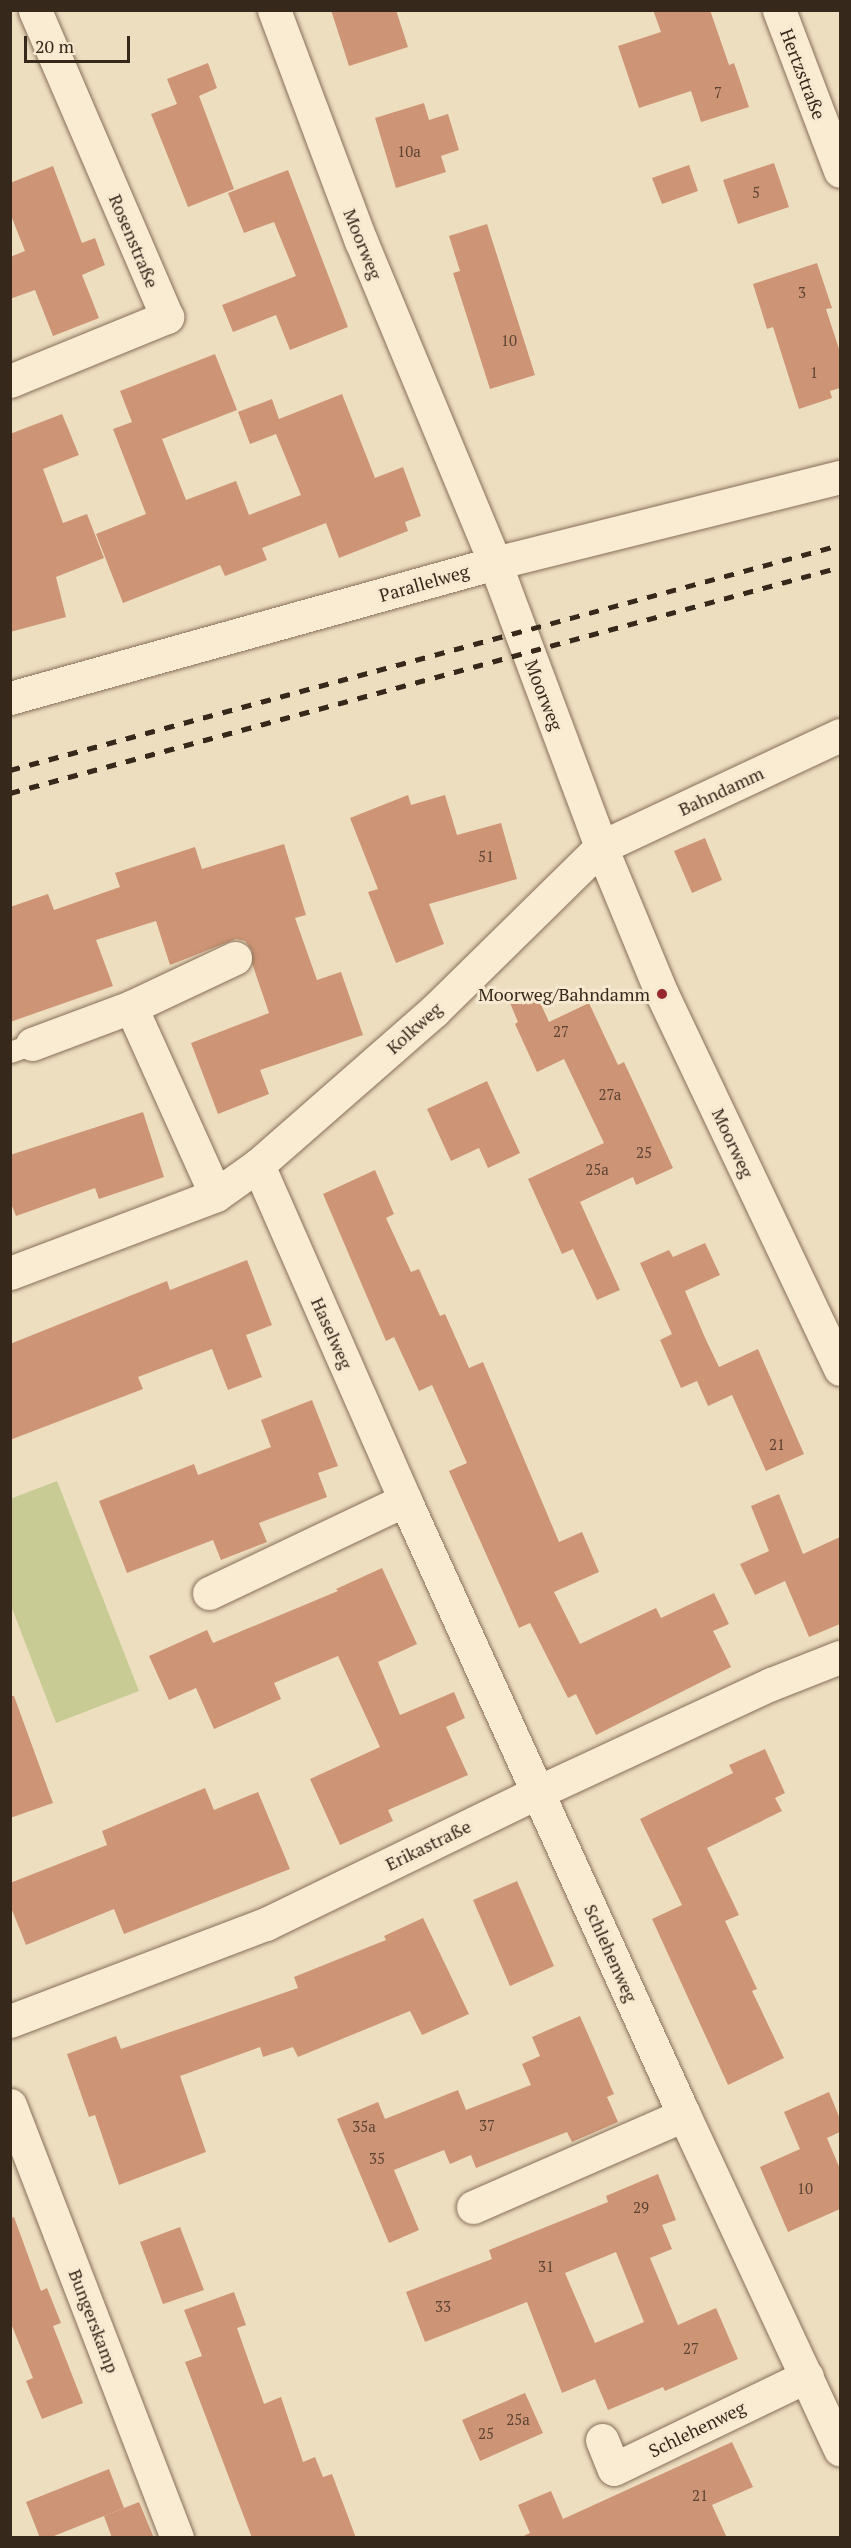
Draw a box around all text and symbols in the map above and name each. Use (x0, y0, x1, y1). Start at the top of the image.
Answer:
scale bar (27, 24, 134, 62)
street label: Hertzstraße (776, 26, 830, 122)
text: 20 m (35, 34, 74, 58)
house number: 7 (714, 84, 722, 102)
house number: 10a (397, 143, 421, 161)
house number: 5 (752, 184, 760, 202)
street label: Rosenstraße (105, 191, 163, 291)
street label: Moorweg (339, 206, 387, 282)
house number: 3 (798, 284, 806, 302)
house number: 10 (501, 332, 517, 350)
house number: 1 (810, 364, 818, 382)
street label: Parallelweg (377, 560, 471, 606)
street label: Moorweg (521, 657, 567, 733)
street label: Bahndamm (675, 762, 767, 820)
house number: 51 (478, 848, 494, 866)
place label: Moorweg/Bahndamm (478, 983, 650, 1005)
marker: Moorweg/Bahndamm (655, 987, 669, 1001)
street label: Kolkweg (382, 998, 446, 1058)
house number: 27 (553, 1023, 569, 1041)
house number: 27a (599, 1086, 621, 1104)
street label: Moorweg (708, 1105, 758, 1181)
house number: 25 (636, 1144, 652, 1162)
house number: 25a (585, 1161, 609, 1179)
street label: Haselweg (307, 1294, 357, 1372)
house number: 21 (769, 1436, 785, 1454)
street label: Erikastraße (382, 1815, 474, 1875)
street label: Schlehenweg (580, 1901, 642, 2005)
house number: 37 (479, 2117, 495, 2135)
house number: 35a (352, 2118, 376, 2136)
house number: 35 (369, 2150, 385, 2168)
house number: 10 (797, 2180, 813, 2198)
house number: 29 (633, 2199, 649, 2217)
house number: 31 (538, 2258, 554, 2276)
street label: Bungerskamp (64, 2266, 124, 2376)
house number: 33 (435, 2298, 451, 2316)
house number: 27 (683, 2340, 699, 2358)
street label: Schlehenweg (645, 2396, 749, 2462)
house number: 25a (506, 2411, 530, 2429)
house number: 25 (478, 2425, 494, 2443)
house number: 21 (692, 2487, 708, 2505)

